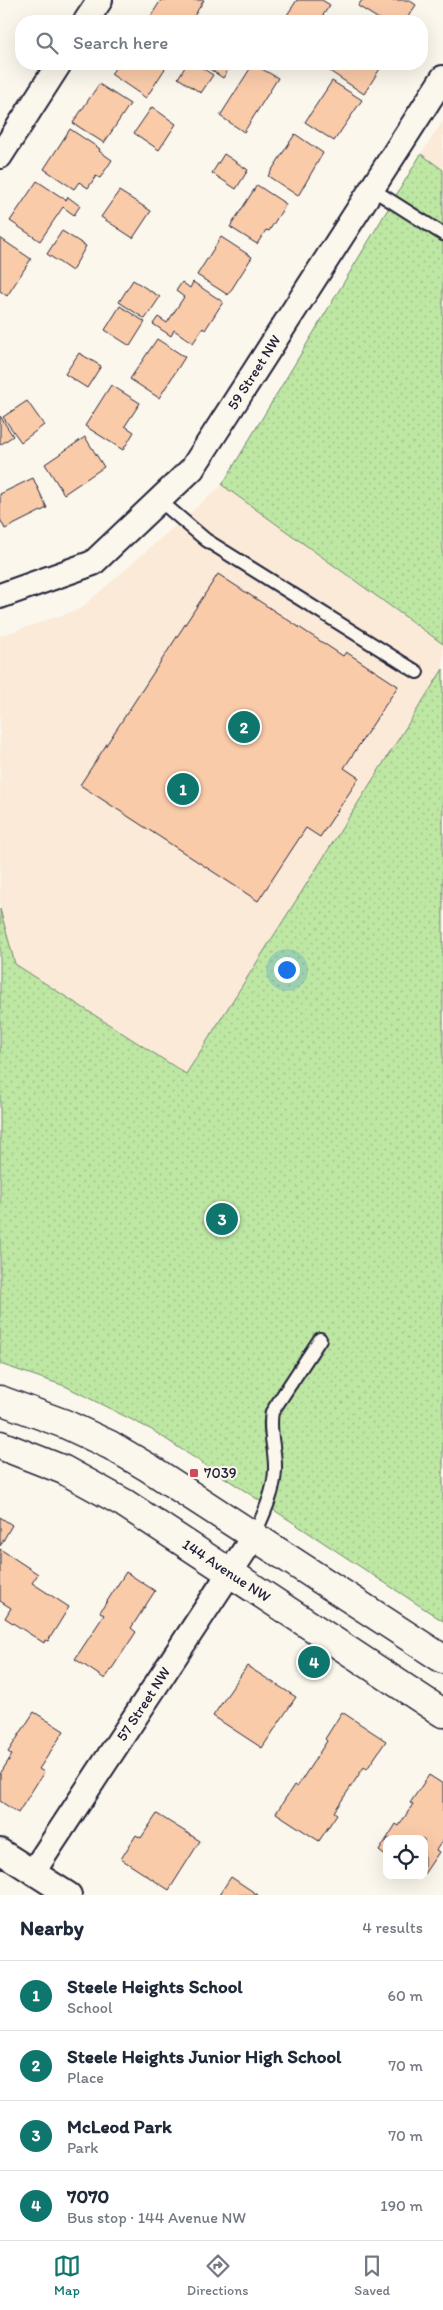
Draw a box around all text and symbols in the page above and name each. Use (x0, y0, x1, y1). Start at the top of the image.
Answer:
search box (15, 15, 428, 70)
icon: search (33, 29, 61, 57)
text: Search here (73, 31, 168, 54)
street label: 59 Street NW (223, 332, 285, 413)
pin: 2 (228, 708, 260, 746)
pin: 1 (167, 770, 199, 808)
your location (274, 957, 300, 983)
pin: 3 (206, 1200, 238, 1238)
place label: 7039 (204, 1464, 237, 1482)
marker: 7039 (188, 1467, 200, 1479)
street label: 144 Avenue NW (179, 1535, 274, 1606)
pin: 4 (298, 1643, 330, 1681)
street label: 57 Street NW (113, 1664, 174, 1744)
map controls (383, 1835, 428, 1880)
button: locate (383, 1835, 428, 1880)
text: Nearby (20, 1915, 84, 1940)
text: 4 results (362, 1918, 423, 1937)
text: Steele Heights School (67, 1975, 243, 1998)
text: 1 (32, 1986, 40, 2005)
text: 60 m (388, 1986, 423, 2005)
text: School (67, 1998, 113, 2017)
text: Steele Heights Junior High School (67, 2045, 341, 2068)
text: 2 (32, 2056, 40, 2075)
text: 70 m (388, 2056, 423, 2075)
text: Place (67, 2068, 104, 2087)
text: McLeod Park (67, 2115, 172, 2138)
text: 3 (32, 2126, 40, 2145)
text: 70 m (388, 2126, 423, 2145)
text: Park (67, 2138, 98, 2157)
text: 7070 (67, 2185, 109, 2208)
text: 4 (31, 2196, 41, 2215)
text: 190 m (380, 2196, 423, 2215)
text: Bus stop · 144 Avenue NW (67, 2208, 246, 2227)
tab: Map (53, 2252, 81, 2299)
tab: Directions (187, 2252, 248, 2299)
tab: Saved (354, 2252, 390, 2299)

